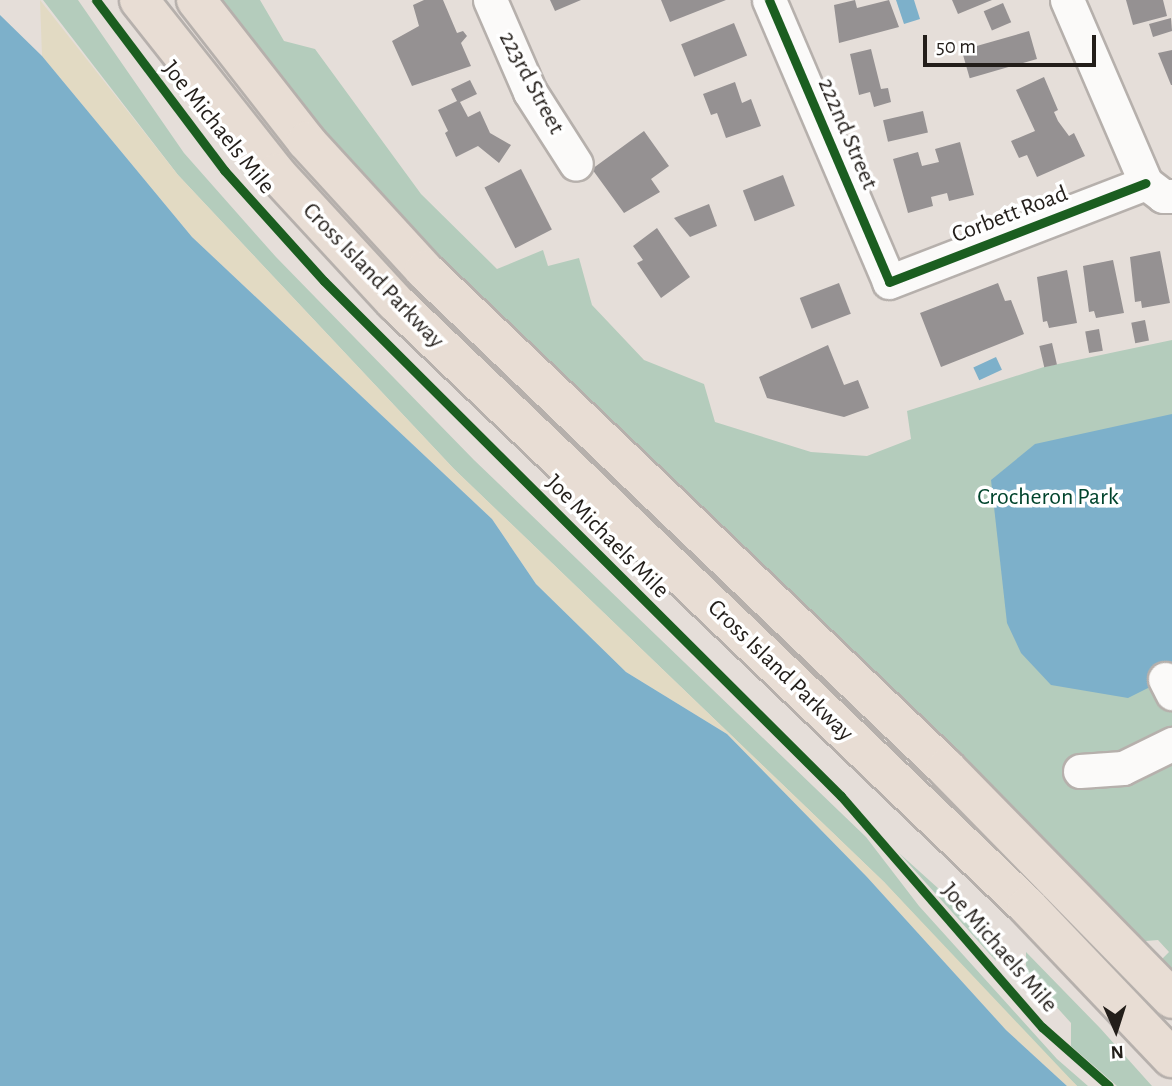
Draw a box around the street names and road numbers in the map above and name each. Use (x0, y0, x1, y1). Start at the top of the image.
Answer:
street label: 223rd Street (492, 27, 570, 139)
street label: Joe Michaels Mile (156, 56, 280, 200)
street label: 222nd Street (811, 74, 883, 194)
street label: Corbett Road (948, 180, 1072, 250)
street label: Cross Island Parkway (296, 197, 450, 355)
street label: Joe Michaels Mile (539, 469, 675, 605)
street label: Cross Island Parkway (701, 594, 859, 748)
street label: Joe Michaels Mile (935, 877, 1063, 1019)

